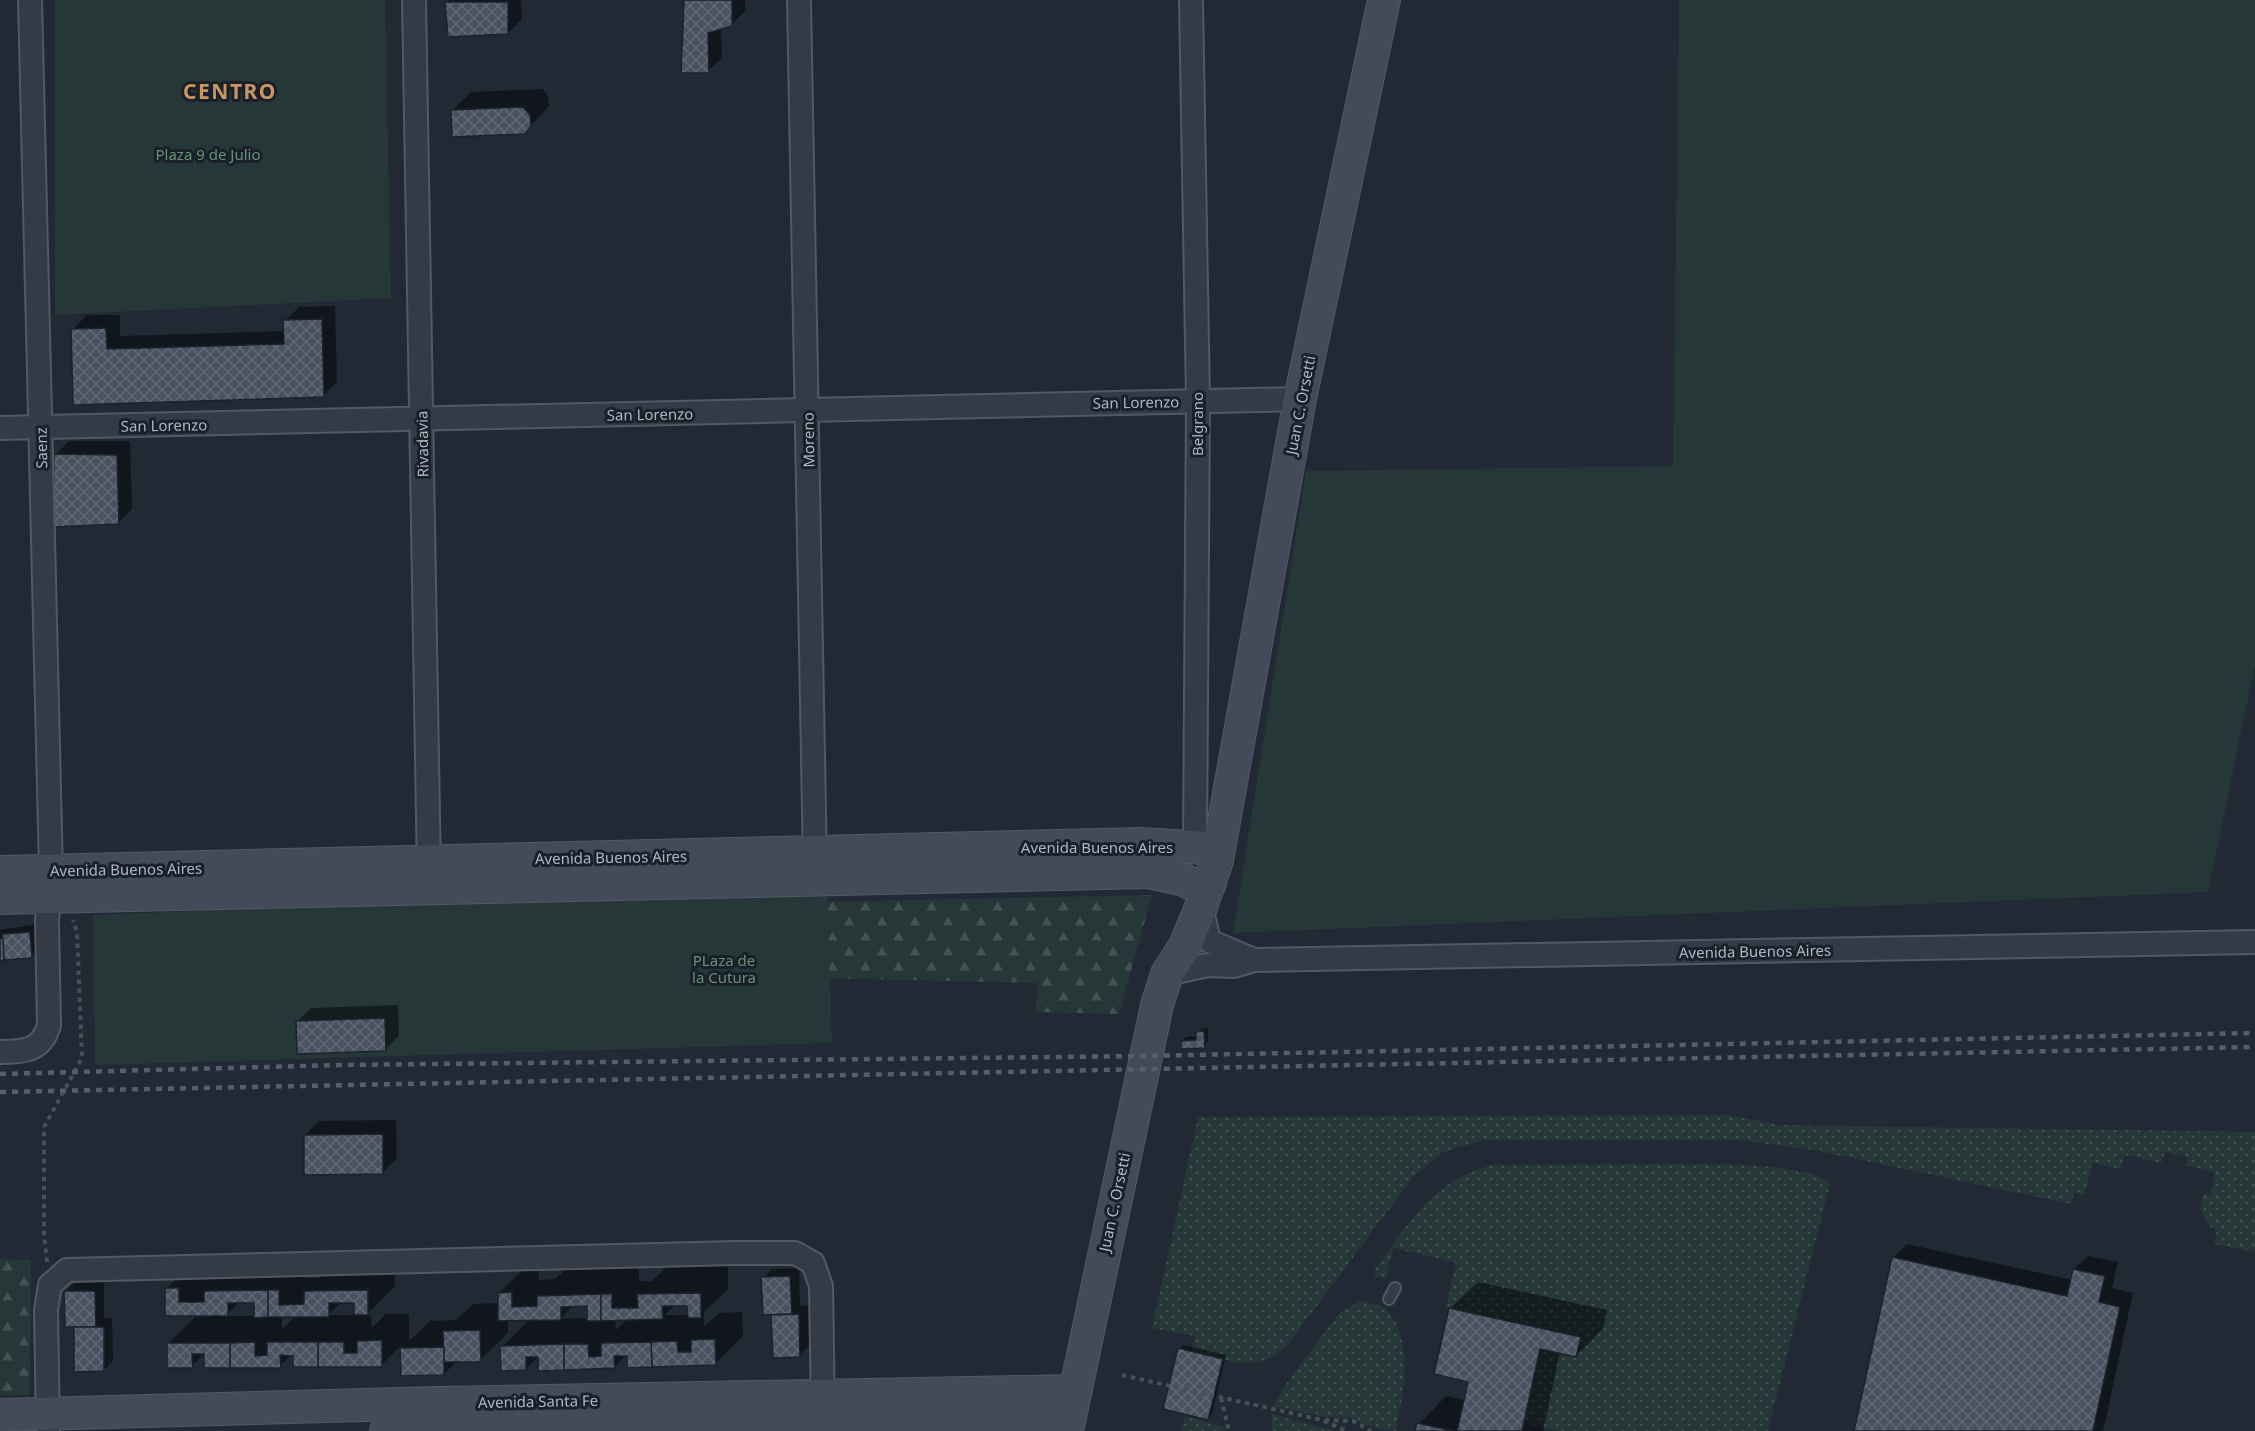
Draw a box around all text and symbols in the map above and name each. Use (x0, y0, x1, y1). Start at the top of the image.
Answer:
district label: CENTRO (183, 77, 277, 105)
park label: Plaza 9 de Julio (156, 144, 260, 164)
street label: Juan C. Orsetti (1280, 354, 1319, 458)
street label: San Lorenzo (1093, 391, 1179, 413)
street label: Belgrano (1187, 392, 1207, 456)
street label: San Lorenzo (607, 403, 693, 425)
street label: Rivadavia (411, 410, 433, 478)
street label: Moreno (798, 412, 818, 468)
street label: San Lorenzo (121, 414, 207, 436)
street label: Saenz (31, 427, 51, 469)
street label: Avenida Buenos Aires (1021, 837, 1173, 857)
street label: Avenida Buenos Aires (535, 846, 687, 868)
street label: Avenida Buenos Aires (50, 858, 202, 880)
street label: Avenida Buenos Aires (1679, 940, 1831, 962)
park label: PLaza de la Cutura (692, 950, 756, 987)
street label: Juan C. Orsetti (1093, 1151, 1134, 1255)
street label: Avenida Santa Fe (478, 1390, 598, 1412)

